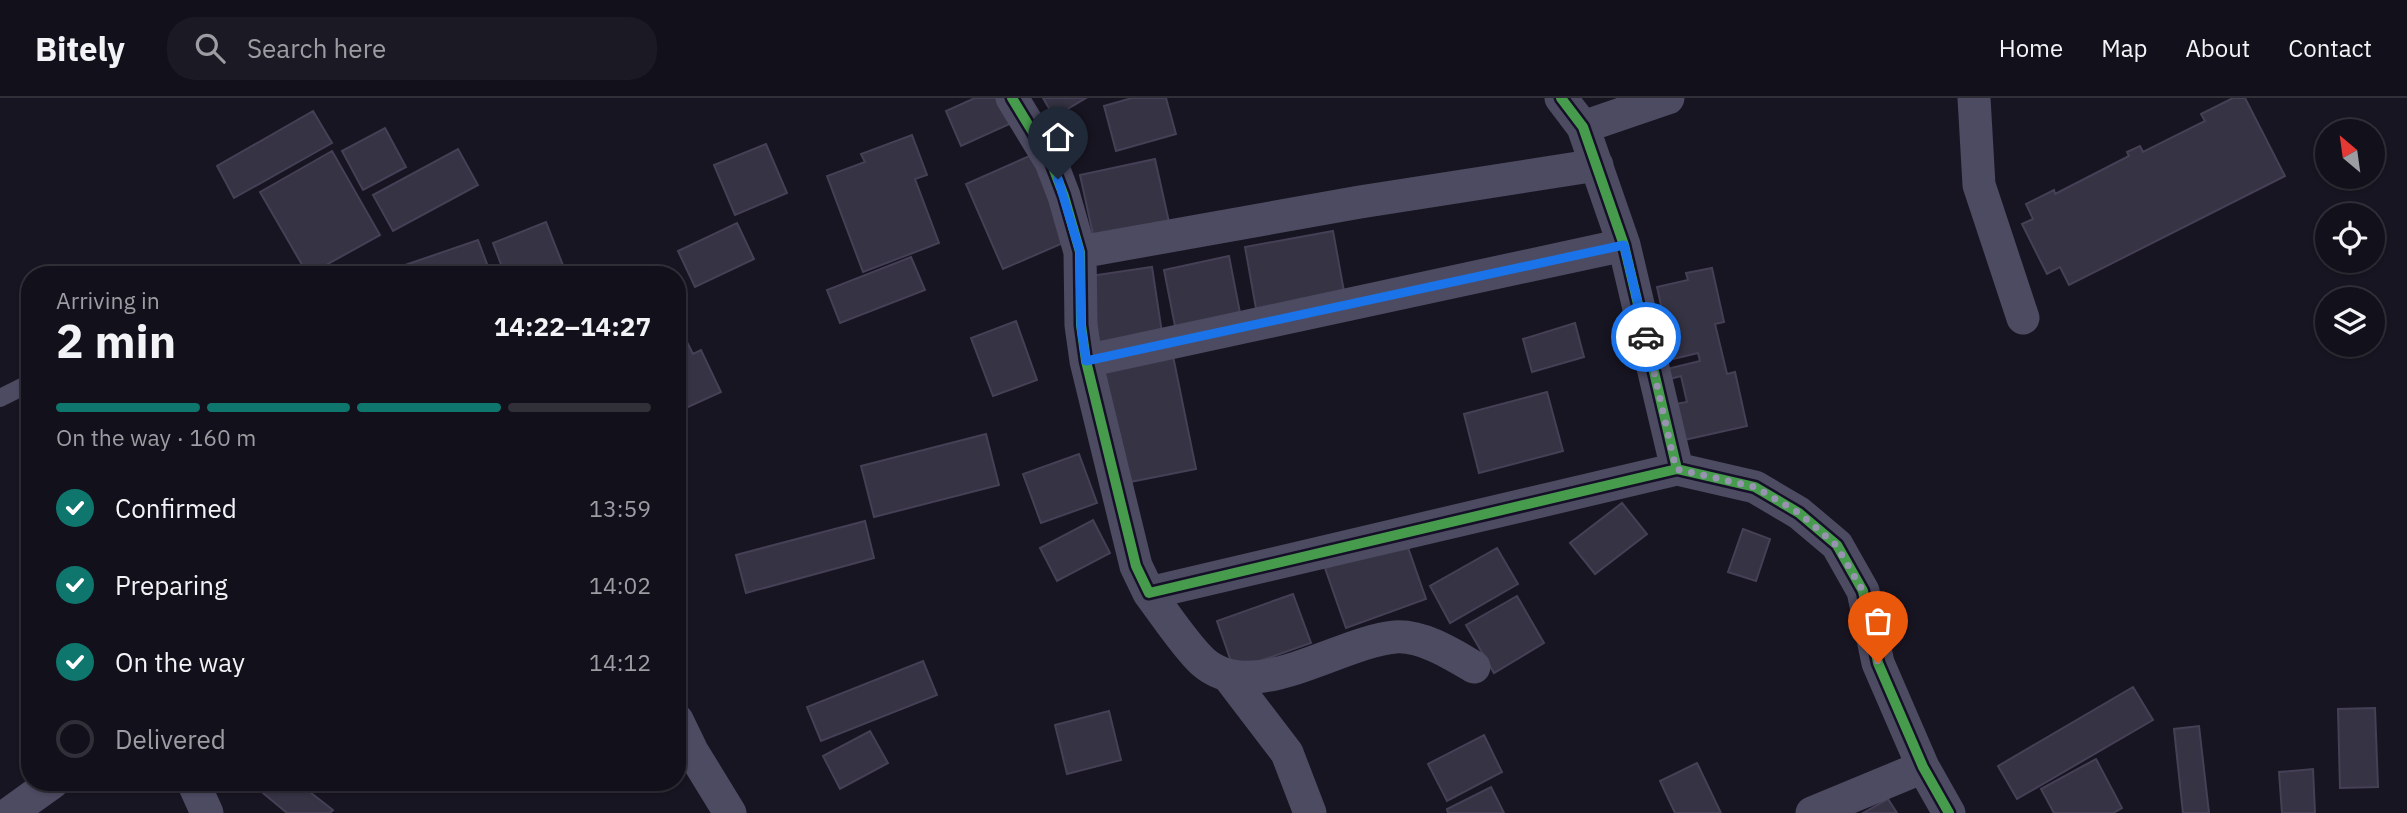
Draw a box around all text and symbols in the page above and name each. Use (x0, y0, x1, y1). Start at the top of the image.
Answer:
search box (167, 17, 657, 80)
text: Bitely (35, 27, 125, 70)
icon: search (191, 29, 229, 67)
text: Search here (247, 31, 386, 65)
text: Home (1999, 32, 2063, 64)
text: Map (2101, 32, 2147, 64)
text: About (2185, 32, 2250, 64)
text: Contact (2288, 32, 2372, 64)
pin (1028, 107, 1088, 179)
icon: home (1039, 118, 1077, 156)
north arrow (2315, 119, 2385, 189)
map controls (2315, 119, 2385, 357)
button: locate (2315, 203, 2385, 273)
text: Arriving in (56, 285, 160, 315)
button: layers (2315, 287, 2385, 357)
courier (1611, 302, 1681, 372)
text: 14:22–14:27 (494, 309, 651, 343)
text: 2 min (56, 311, 176, 371)
icon: car (1627, 318, 1665, 356)
text: On the way · 160 m (56, 422, 256, 452)
icon: check (56, 489, 94, 527)
text: Confirmed (115, 491, 237, 525)
text: 13:59 (589, 493, 651, 523)
icon: check (56, 566, 94, 604)
text: Preparing (115, 568, 228, 602)
text: 14:02 (589, 570, 651, 600)
pin (1848, 591, 1908, 663)
icon: bag (1859, 602, 1897, 640)
icon: check (56, 643, 94, 681)
text: On the way (115, 645, 245, 679)
text: 14:12 (589, 647, 651, 677)
text: Delivered (115, 722, 226, 756)

